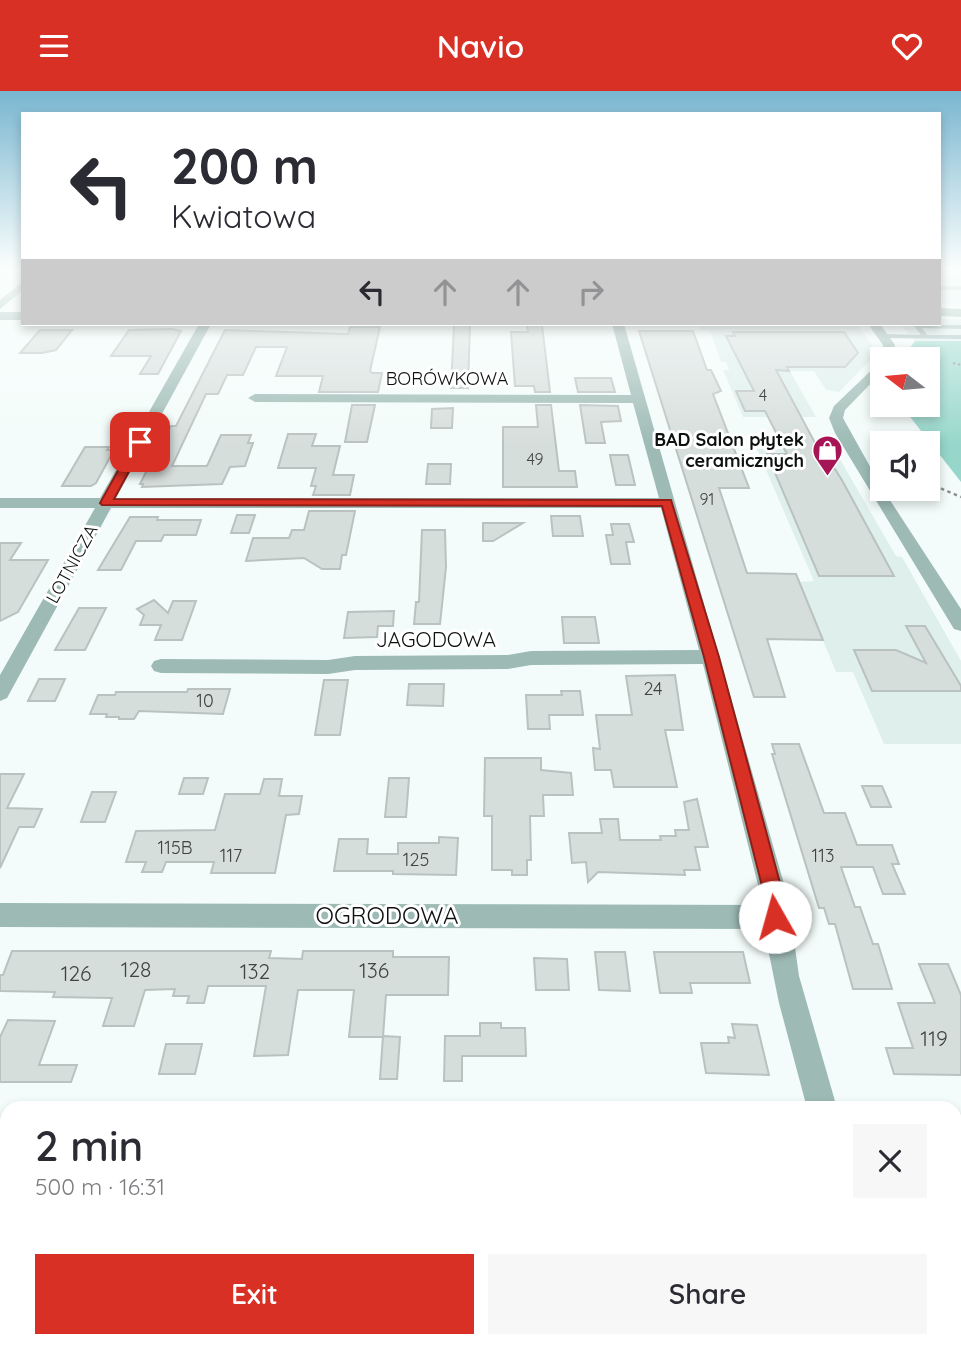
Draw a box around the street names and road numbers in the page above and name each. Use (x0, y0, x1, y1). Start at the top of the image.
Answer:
street label: BORÓWKOWA (386, 367, 509, 390)
street label: LOTNICZA (41, 520, 103, 607)
street label: JAGODOWA (376, 626, 496, 652)
street label: OGRODOWA (316, 900, 459, 930)

